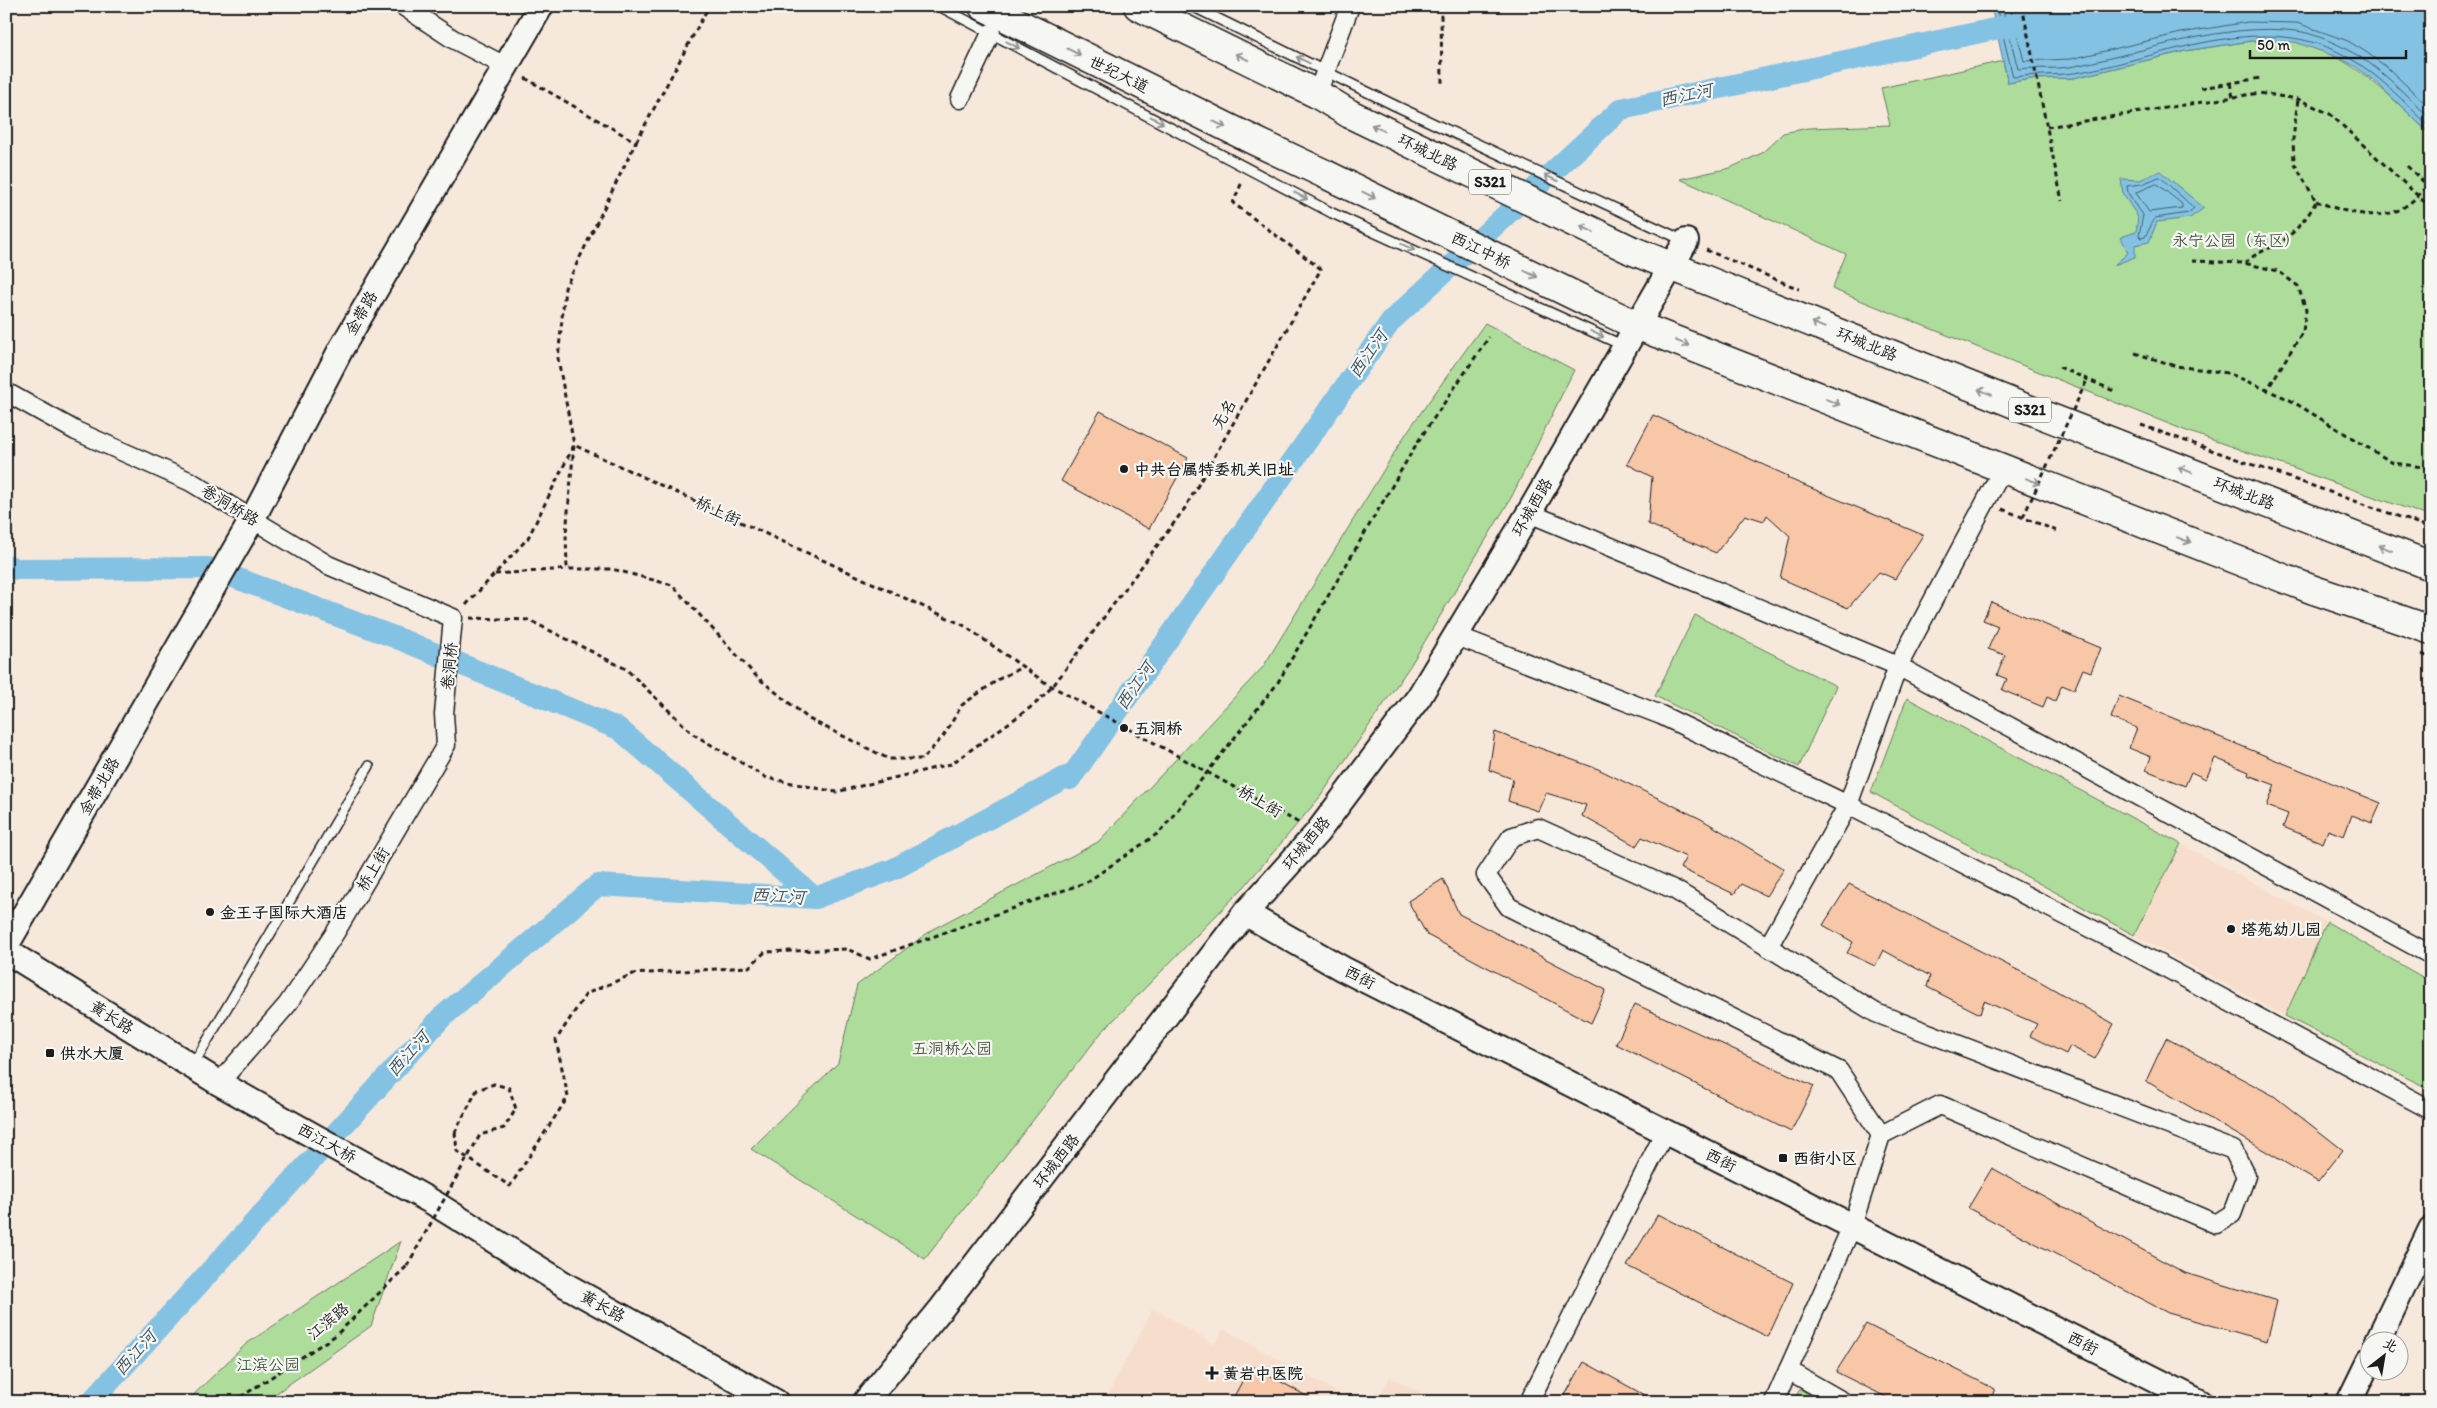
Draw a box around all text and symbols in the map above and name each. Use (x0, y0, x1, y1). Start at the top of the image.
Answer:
scale bar (2250, 28, 2406, 60)
text: 50 m (2257, 36, 2290, 54)
one-way arrow (1005, 41, 1020, 50)
one-way arrow (1066, 47, 1081, 57)
street label: 世纪大道 (1086, 51, 1152, 97)
one-way arrow (1235, 52, 1250, 61)
one-way arrow (1296, 55, 1311, 65)
water label: 西江河 (1657, 78, 1718, 111)
one-way arrow (1149, 116, 1164, 125)
one-way arrow (1212, 119, 1227, 129)
one-way arrow (1371, 123, 1386, 132)
street label: 环城北路 (1395, 129, 1461, 175)
road number: S321 (1469, 170, 1511, 194)
one-way arrow (1544, 173, 1559, 183)
one-way arrow (1361, 191, 1376, 200)
one-way arrow (1293, 192, 1308, 201)
one-way arrow (1580, 224, 1595, 234)
street label: 西江中桥 (1448, 227, 1514, 273)
park label: 永宁公园（东区） (2172, 231, 2300, 250)
one-way arrow (1400, 243, 1415, 253)
one-way arrow (1523, 269, 1538, 279)
street label: 金带路 (341, 287, 381, 339)
one-way arrow (1811, 319, 1826, 329)
water label: 西江河 (1344, 323, 1394, 382)
street label: 环城北路 (1834, 323, 1900, 365)
one-way arrow (1589, 330, 1604, 339)
one-way arrow (1674, 338, 1689, 348)
one-way arrow (1978, 386, 1993, 396)
street label: 无名 (1208, 395, 1240, 433)
one-way arrow (1825, 398, 1840, 408)
road number: S321 (2009, 398, 2051, 422)
place label: 中共台属特委机关旧址 (1134, 460, 1294, 479)
marker: 中共台属特委机关旧址 (1118, 463, 1130, 475)
one-way arrow (2178, 465, 2193, 474)
street label: 环城北路 (2211, 473, 2277, 513)
street label: 环城西路 (1508, 475, 1556, 539)
one-way arrow (2025, 477, 2040, 486)
street label: 卷洞桥路 (198, 480, 262, 530)
street label: 桥上街 (692, 492, 744, 530)
one-way arrow (2176, 536, 2192, 545)
one-way arrow (2378, 543, 2393, 552)
street label: 卷洞桥 (437, 641, 461, 691)
water label: 西江河 (1111, 655, 1161, 714)
place label: 五洞桥 (1134, 719, 1182, 738)
marker: 五洞桥 (1118, 722, 1130, 734)
street label: 金带北路 (75, 754, 123, 818)
street label: 桥上街 (1234, 781, 1286, 821)
street label: 环城西路 (1278, 812, 1334, 874)
street label: 桥上街 (352, 844, 394, 894)
water label: 西江河 (750, 884, 809, 909)
place label: 金王子国际大酒店 (220, 903, 348, 922)
marker: 金王子国际大酒店 (204, 906, 216, 918)
place label: 塔苑幼儿园 (2241, 920, 2321, 939)
marker: 塔苑幼儿园 (2225, 923, 2237, 935)
street label: 西街 (1341, 961, 1379, 993)
street label: 黄长路 (87, 996, 137, 1038)
water label: 西江河 (382, 1024, 436, 1081)
park label: 五洞桥公园 (912, 1039, 992, 1058)
place label: 供水大厦 (60, 1044, 124, 1063)
marker: 供水大厦 (44, 1047, 56, 1059)
street label: 西江大桥 (294, 1119, 360, 1167)
street label: 环城西路 (1029, 1130, 1083, 1192)
street label: 西街 (1702, 1144, 1740, 1176)
place label: 西街小区 (1793, 1149, 1857, 1168)
marker: 西街小区 (1777, 1152, 1789, 1164)
street label: 黄长路 (577, 1286, 629, 1326)
street label: 江滨路 (303, 1299, 353, 1343)
water label: 西江河 (109, 1323, 163, 1380)
street label: 西街 (2064, 1327, 2102, 1359)
north arrow (2360, 1330, 2410, 1380)
text: 北 (2380, 1334, 2401, 1356)
park label: 江滨公园 (236, 1355, 300, 1374)
place label: 黄岩中医院 (1223, 1364, 1303, 1383)
marker: 黄岩中医院 (1205, 1366, 1219, 1380)

